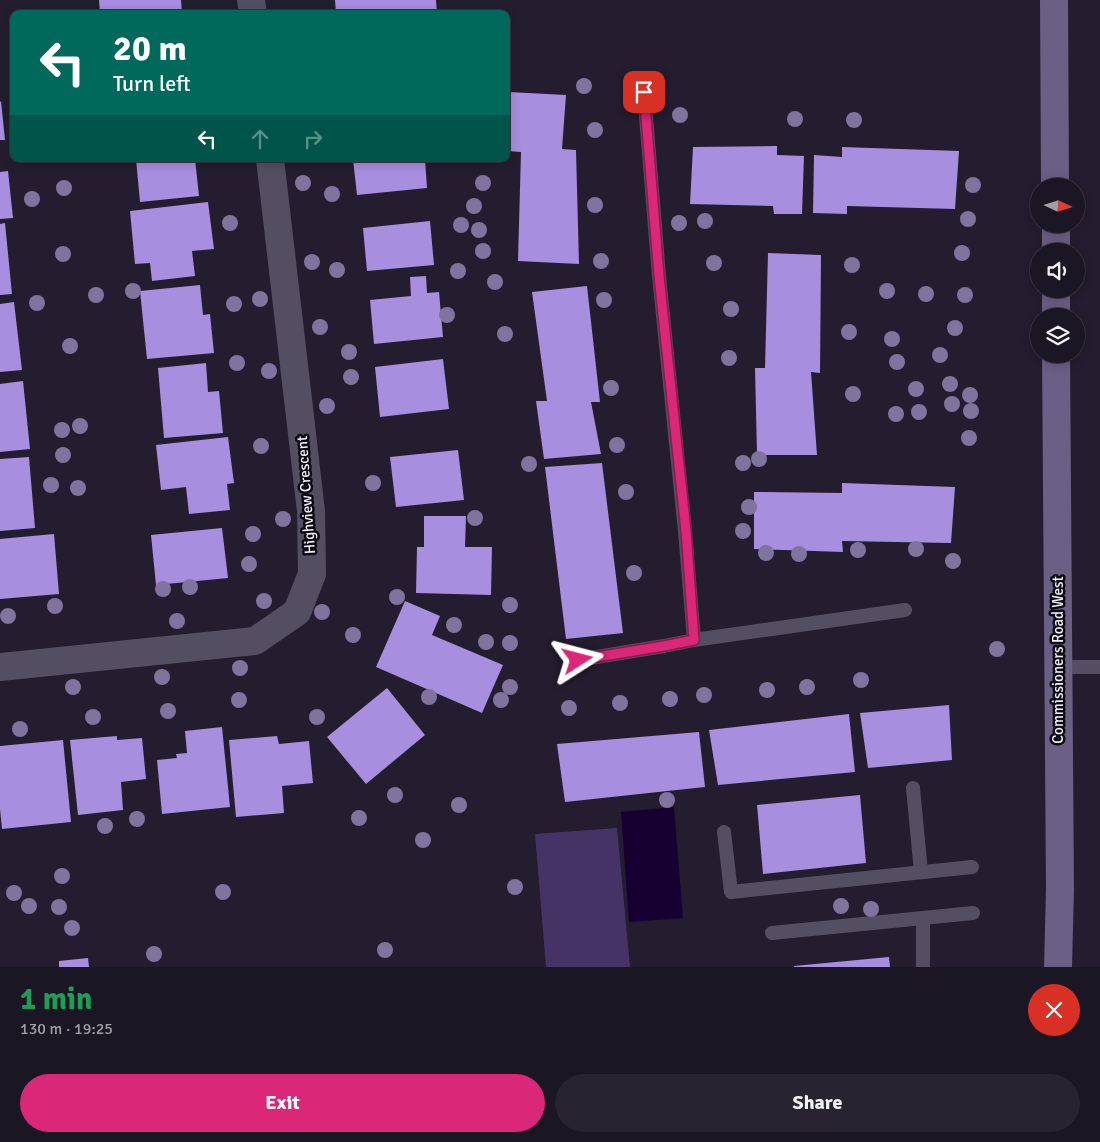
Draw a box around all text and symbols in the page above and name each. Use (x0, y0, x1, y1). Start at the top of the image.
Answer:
text: 20 m (113, 27, 187, 70)
icon: left (30, 30, 95, 95)
text: Turn left (113, 70, 191, 97)
pin (623, 71, 665, 113)
icon: arrive (630, 78, 658, 106)
icon: left (193, 125, 221, 153)
icon: ahead (246, 125, 274, 153)
icon: right (299, 125, 327, 153)
north arrow (1030, 178, 1085, 232)
map controls (1030, 178, 1085, 363)
button: sound (1030, 243, 1085, 298)
button: layers (1030, 308, 1085, 363)
street label: Highview Crescent (293, 435, 319, 555)
street label: Commissioners Road West (1049, 576, 1067, 744)
position arrow (551, 633, 603, 685)
text: 1 min (20, 981, 92, 1018)
button: close (1028, 984, 1080, 1036)
text: 130 m · 19:25 (20, 1019, 113, 1039)
button: Exit (20, 1074, 545, 1132)
button: Share (555, 1074, 1080, 1132)

